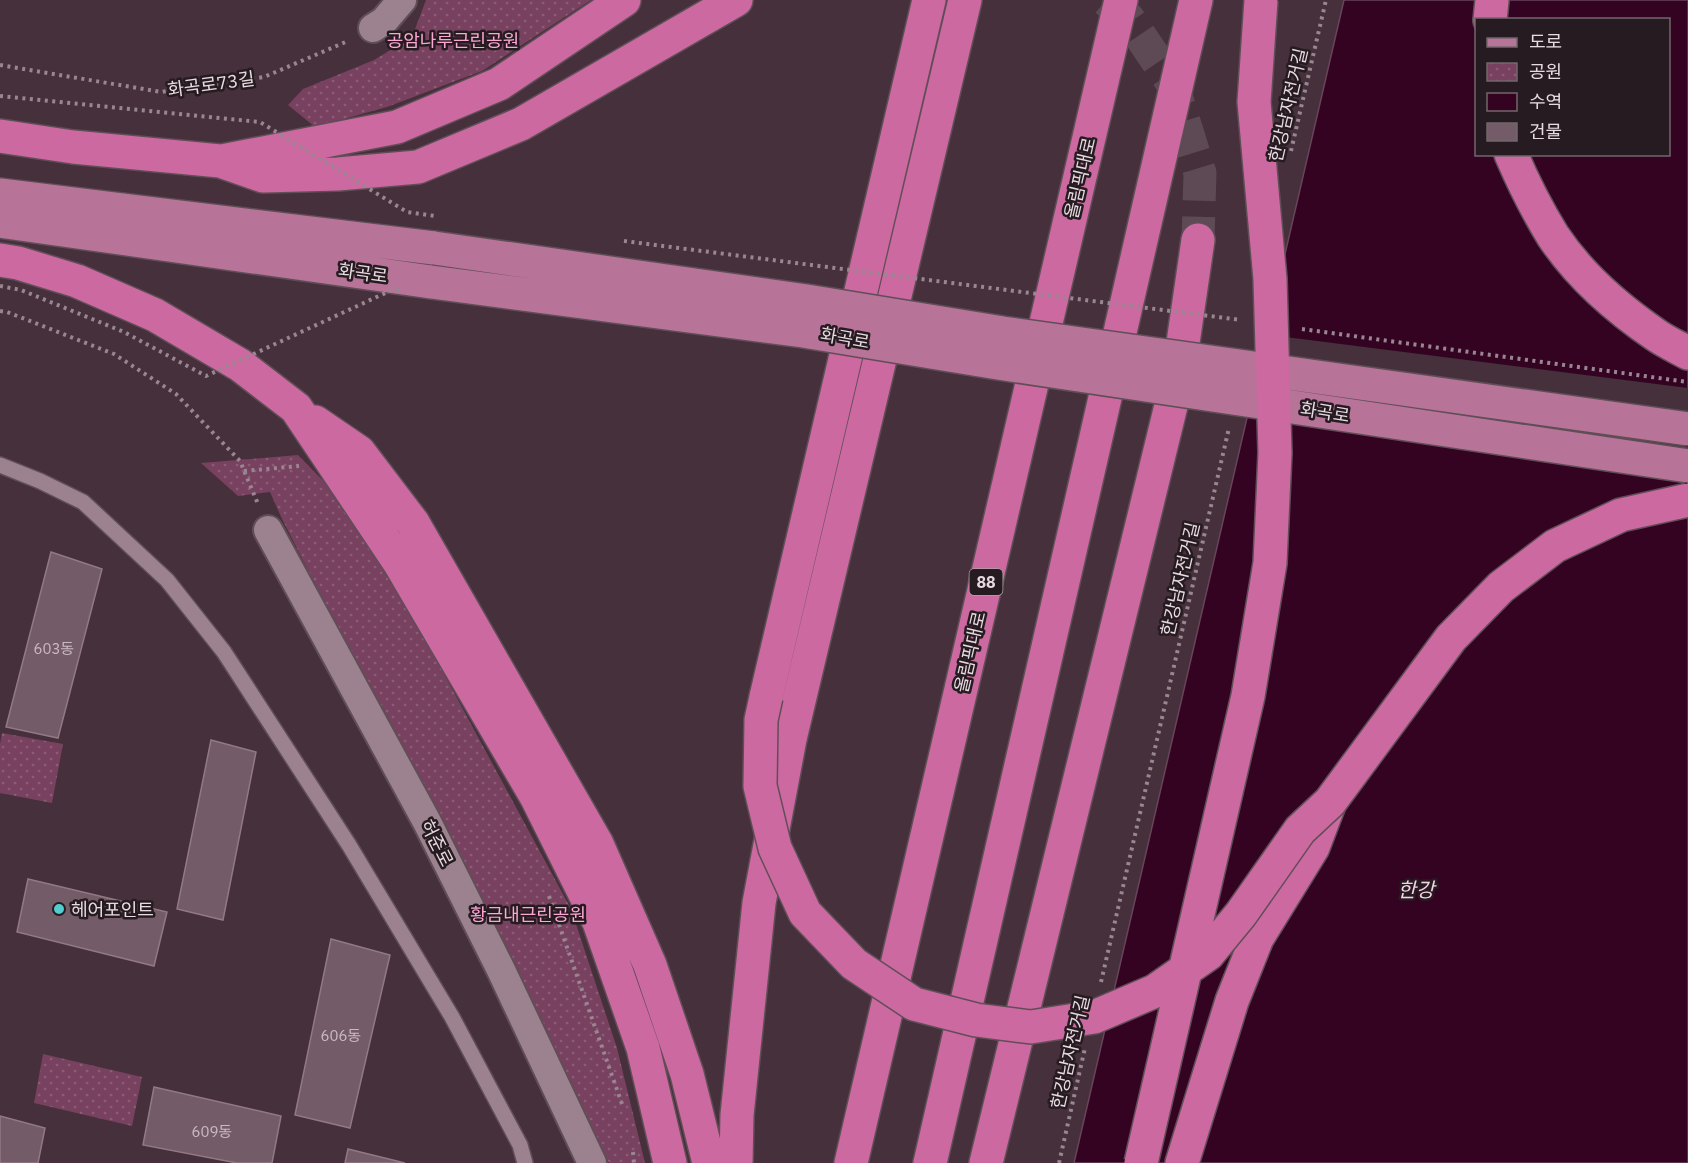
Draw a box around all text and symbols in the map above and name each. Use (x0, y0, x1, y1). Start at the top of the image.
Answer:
legend (1475, 18, 1670, 156)
park label: 공암나루근린공원 (387, 29, 519, 52)
text: 도로 (1529, 30, 1562, 53)
street label: 한강남자전거길 (1264, 46, 1312, 164)
text: 공원 (1529, 60, 1562, 83)
street label: 화곡로73길 (166, 66, 256, 102)
text: 수역 (1529, 90, 1562, 113)
text: 건물 (1529, 120, 1562, 143)
street label: 올림픽대로 (1059, 135, 1101, 221)
street label: 화곡로 (337, 258, 389, 288)
street label: 화곡로 (819, 322, 871, 354)
street label: 화곡로 (1299, 397, 1351, 427)
street label: 한강남자전거길 (1156, 520, 1204, 638)
road number: 88 (970, 569, 1002, 595)
street label: 올림픽대로 (949, 609, 991, 695)
house number: 603동 (34, 639, 74, 658)
street label: 허준로 (415, 816, 459, 870)
water label: 한강 (1398, 876, 1437, 903)
place label: 헤어포인트 (71, 898, 154, 921)
marker: 헤어포인트 (52, 902, 66, 916)
park label: 황금내근린공원 (470, 903, 586, 926)
street label: 한강남자전거길 (1046, 993, 1094, 1111)
house number: 606동 (321, 1026, 361, 1045)
house number: 609동 (192, 1122, 232, 1141)

